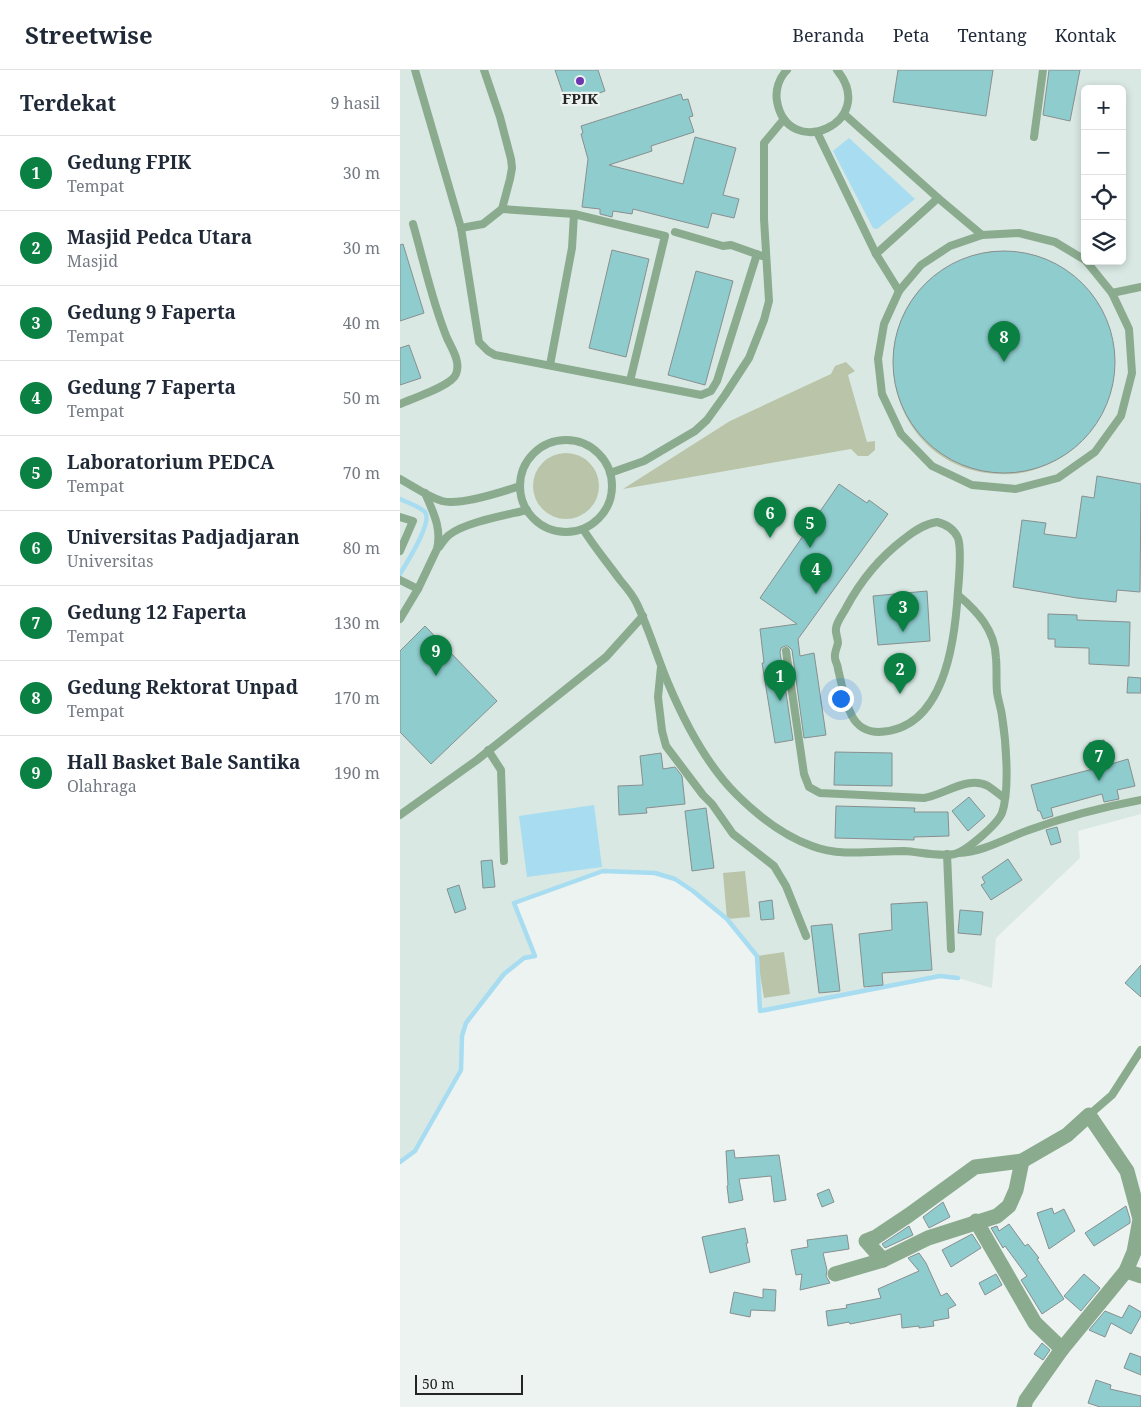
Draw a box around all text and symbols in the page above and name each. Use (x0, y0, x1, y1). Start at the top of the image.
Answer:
text: Streetwise (25, 18, 153, 51)
text: Beranda (792, 23, 865, 47)
text: Peta (893, 23, 930, 47)
text: Tentang (958, 23, 1027, 47)
text: Kontak (1055, 23, 1116, 47)
marker: FPIK (574, 75, 586, 87)
map controls (1081, 85, 1126, 265)
button: + (1081, 85, 1126, 130)
place label: FPIK (562, 88, 599, 108)
text: Terdekat (20, 89, 116, 117)
text: 9 hasil (330, 92, 380, 114)
button: − (1081, 130, 1126, 175)
text: Gedung FPIK (67, 149, 191, 175)
text: 1 (31, 162, 41, 184)
text: 30 m (343, 162, 380, 184)
text: Tempat (67, 175, 124, 197)
button: locate (1081, 175, 1126, 220)
button: layers (1081, 220, 1126, 265)
text: Masjid Pedca Utara (67, 224, 252, 250)
text: 2 (31, 237, 41, 259)
text: 30 m (343, 237, 380, 259)
text: Masjid (67, 250, 118, 272)
text: Gedung 9 Faperta (67, 299, 236, 325)
text: 3 (31, 312, 41, 334)
text: 40 m (343, 312, 380, 334)
pin: 8 (988, 321, 1020, 362)
text: Tempat (67, 325, 124, 347)
text: Gedung 7 Faperta (67, 374, 236, 400)
text: 4 (31, 387, 41, 409)
text: 50 m (343, 387, 380, 409)
text: Tempat (67, 400, 124, 422)
text: Laboratorium PEDCA (67, 449, 274, 475)
text: 5 (31, 462, 41, 484)
text: 70 m (343, 462, 380, 484)
text: Tempat (67, 475, 124, 497)
pin: 6 (754, 497, 786, 538)
pin: 5 (794, 507, 826, 548)
text: Universitas Padjadjaran (67, 524, 300, 550)
text: 6 (31, 537, 41, 559)
text: 80 m (343, 537, 380, 559)
text: Universitas (67, 550, 153, 572)
pin: 4 (800, 553, 832, 594)
pin: 3 (887, 591, 919, 632)
text: Gedung 12 Faperta (67, 599, 247, 625)
text: 7 (31, 612, 41, 634)
text: 130 m (334, 612, 380, 634)
text: Tempat (67, 625, 124, 647)
pin: 9 (420, 635, 452, 676)
pin: 2 (884, 653, 916, 694)
pin: 1 (764, 660, 796, 701)
text: Gedung Rektorat Unpad (67, 674, 298, 700)
your location (828, 686, 854, 712)
text: 8 (31, 687, 41, 709)
text: 170 m (334, 687, 380, 709)
text: Tempat (67, 700, 124, 722)
pin: 7 (1083, 740, 1115, 781)
text: Hall Basket Bale Santika (67, 749, 300, 775)
text: 9 (31, 762, 41, 784)
text: 190 m (334, 762, 380, 784)
text: Olahraga (67, 775, 137, 797)
scale bar (415, 1372, 522, 1395)
text: 50 m (422, 1374, 455, 1393)

